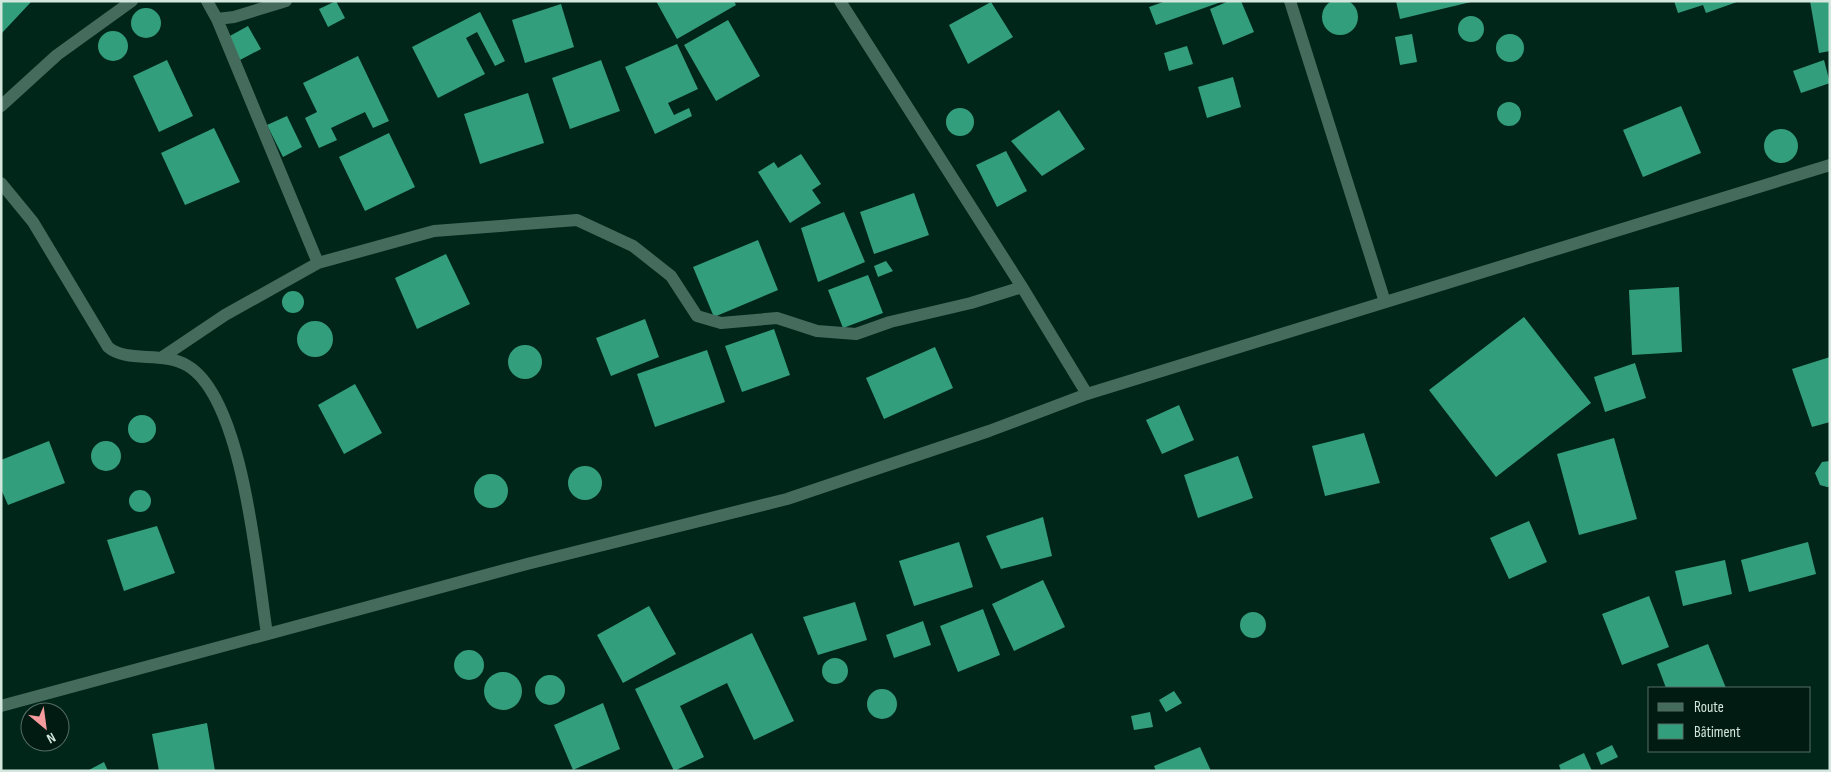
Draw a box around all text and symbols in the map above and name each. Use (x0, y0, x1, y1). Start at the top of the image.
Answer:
legend (1648, 687, 1811, 752)
text: Route (1694, 698, 1724, 717)
north arrow (20, 702, 70, 752)
text: Bâtiment (1694, 723, 1741, 742)
text: N (44, 729, 58, 747)

